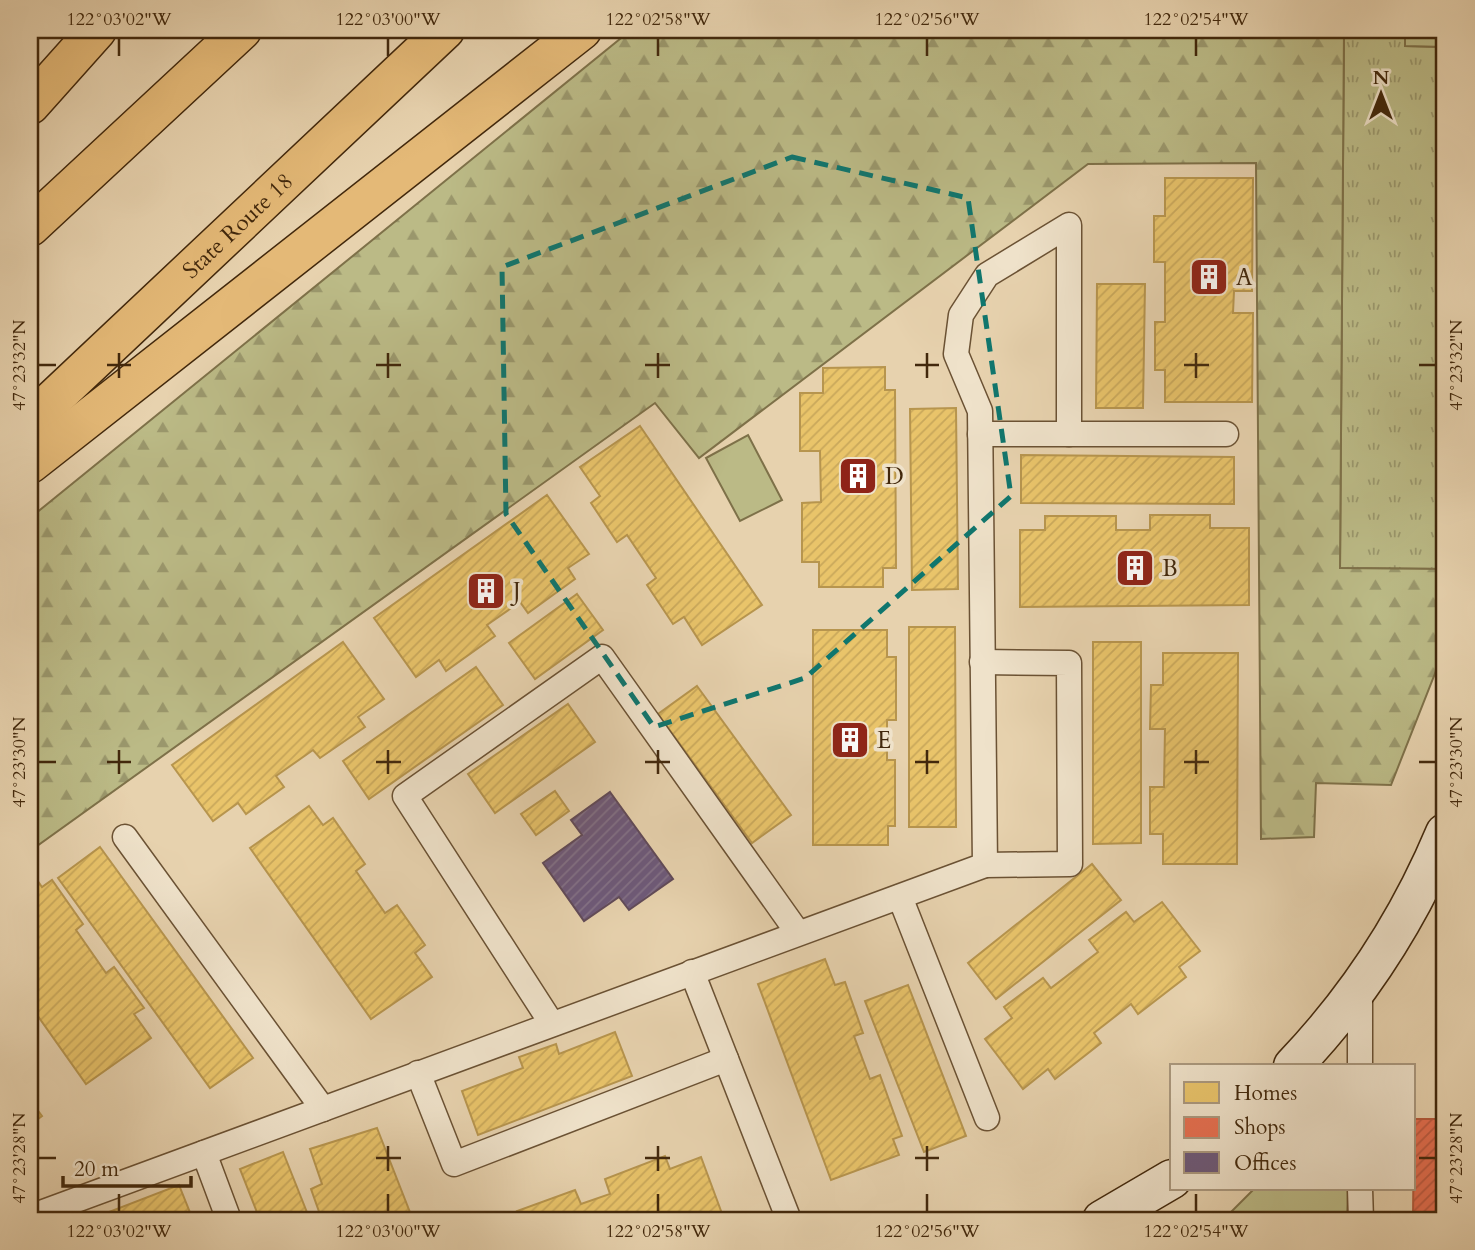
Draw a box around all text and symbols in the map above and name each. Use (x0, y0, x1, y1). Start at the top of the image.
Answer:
text: 122°03'02"W (66, 7, 172, 32)
text: 122°03'00"W (335, 7, 441, 32)
text: 122°02'58"W (605, 7, 711, 32)
text: 122°02'56"W (874, 7, 980, 32)
text: 122°02'54"W (1143, 7, 1249, 32)
north arrow (1346, 60, 1416, 130)
text: N (1373, 65, 1390, 91)
street label: State Route 18 (176, 166, 300, 286)
building icon: A (1188, 256, 1230, 298)
place label: A (1236, 262, 1253, 293)
text: 47°23'32"N (7, 319, 32, 411)
text: 47°23'32"N (1444, 319, 1469, 411)
building icon: D (837, 455, 879, 497)
place label: D (885, 461, 904, 492)
building icon: B (1114, 547, 1156, 589)
place label: B (1162, 553, 1178, 584)
building icon: J (465, 570, 507, 612)
place label: J (510, 576, 521, 607)
text: 47°23'30"N (7, 716, 32, 808)
text: 47°23'30"N (1444, 716, 1469, 808)
building icon: E (829, 719, 871, 761)
place label: E (877, 725, 891, 756)
legend (1170, 1064, 1416, 1190)
text: Homes (1234, 1079, 1297, 1108)
text: 47°23'28"N (7, 1112, 32, 1204)
text: 47°23'28"N (1444, 1112, 1469, 1204)
text: Shops (1234, 1113, 1286, 1142)
scale bar (63, 1145, 191, 1189)
text: Offices (1234, 1149, 1296, 1178)
text: 20 m (74, 1155, 119, 1184)
text: 122°03'02"W (66, 1219, 172, 1244)
text: 122°03'00"W (335, 1219, 441, 1244)
text: 122°02'58"W (605, 1219, 711, 1244)
text: 122°02'56"W (874, 1219, 980, 1244)
text: 122°02'54"W (1143, 1219, 1249, 1244)

